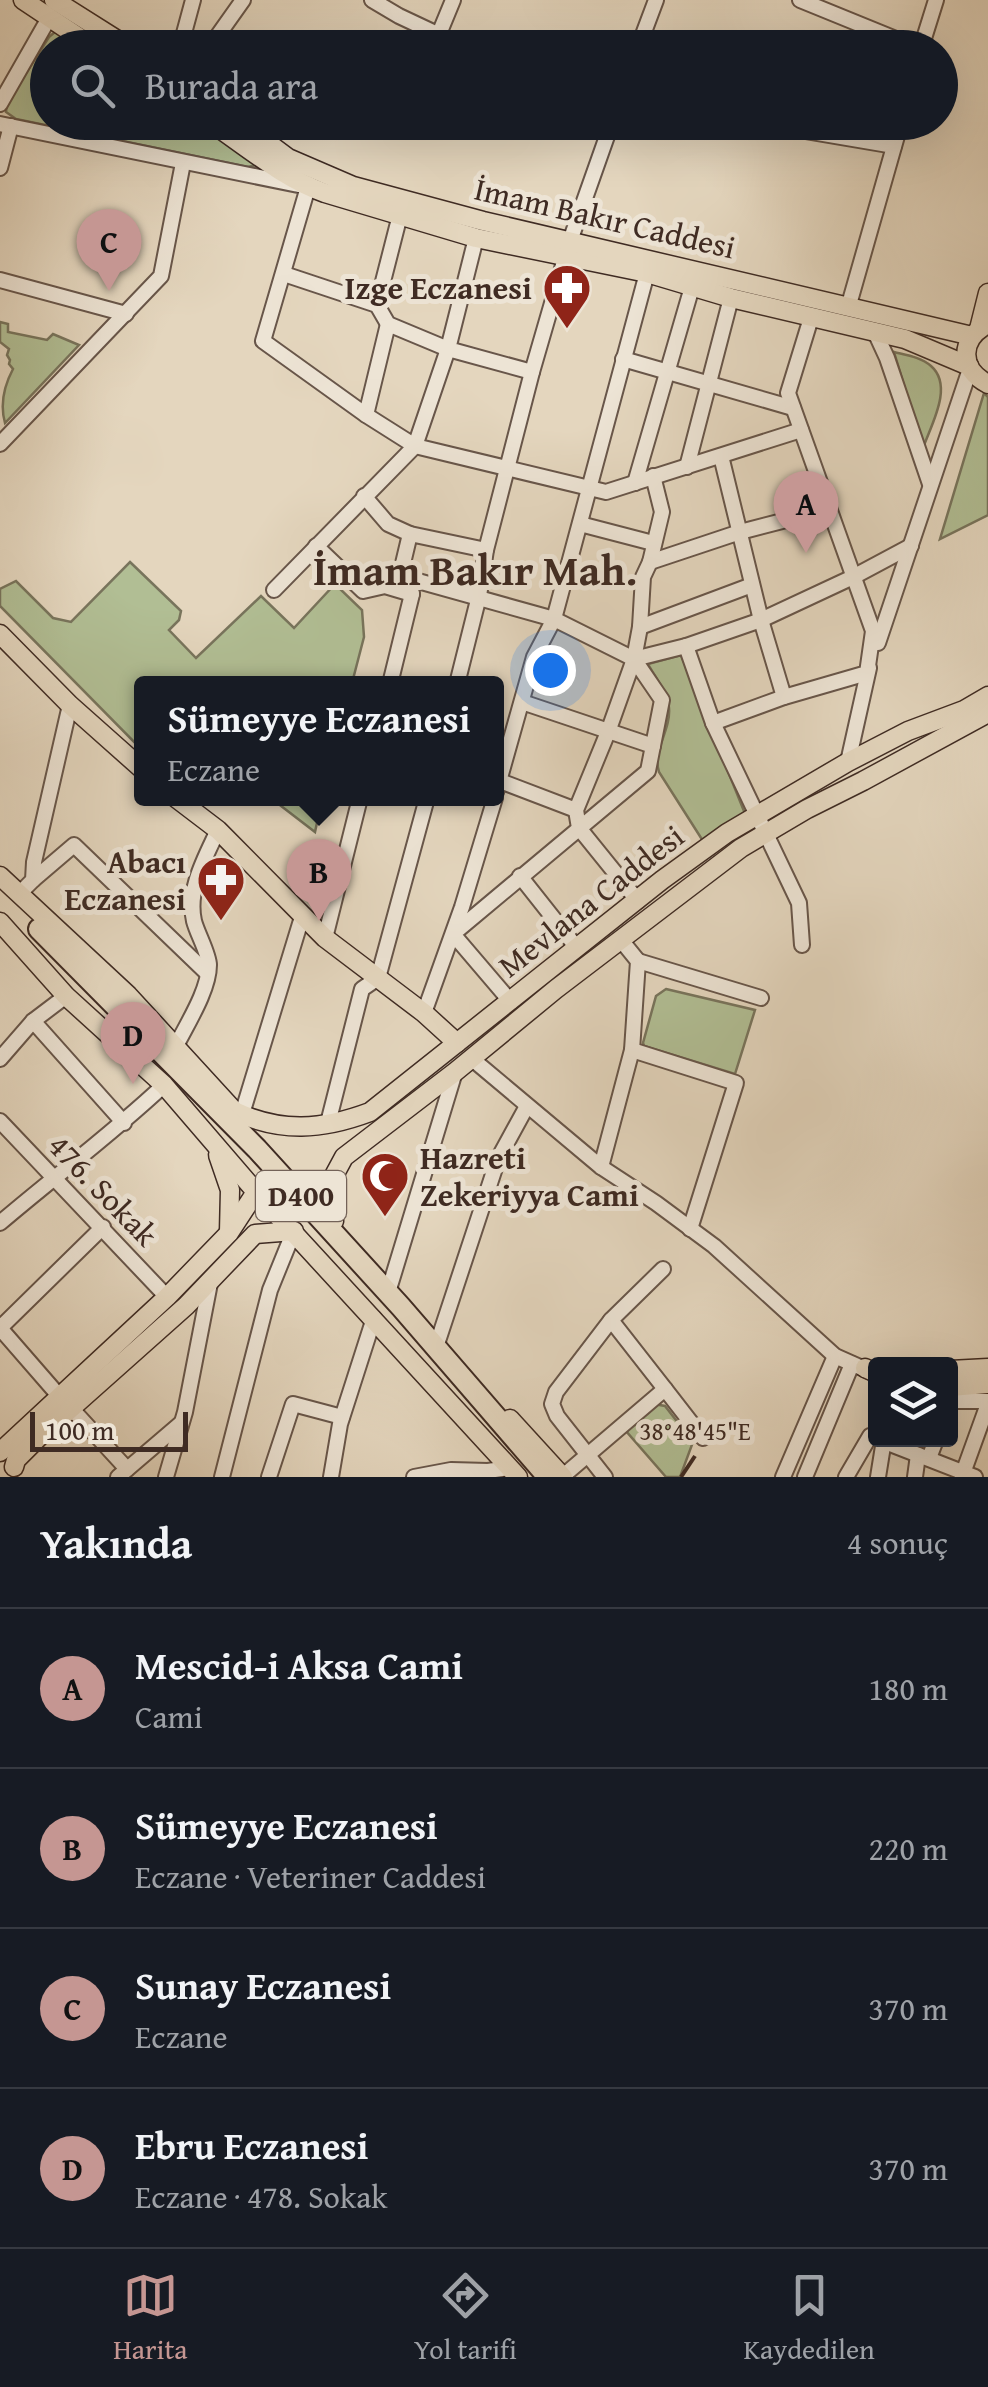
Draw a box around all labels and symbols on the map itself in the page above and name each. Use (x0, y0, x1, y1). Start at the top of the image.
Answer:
street label: İmam Bakır Caddesi (470, 165, 740, 270)
pin: C (76, 208, 142, 291)
pharmacy icon: Izge Eczanesi (541, 262, 593, 330)
place label: Izge Eczanesi (345, 264, 532, 311)
pin: A (774, 470, 838, 553)
district label: İmam Bakır Mah. (313, 539, 637, 600)
your location (525, 645, 576, 696)
street label: Mevlana Caddesi (488, 813, 694, 988)
place label: Abacı Eczanesi (64, 838, 186, 922)
pin: B (286, 838, 352, 921)
pharmacy icon: Abacı Eczanesi (195, 854, 247, 922)
pin: D (100, 1002, 166, 1084)
street label: 476. Sokak (38, 1123, 170, 1257)
place label: Hazreti Zekeriyya Cami (420, 1134, 639, 1218)
mosque icon: Hazreti Zekeriyya Cami (359, 1150, 411, 1218)
road number: D400 (256, 1171, 346, 1221)
scale bar (30, 1407, 188, 1452)
text: 38°48'45"E (639, 1413, 751, 1449)

